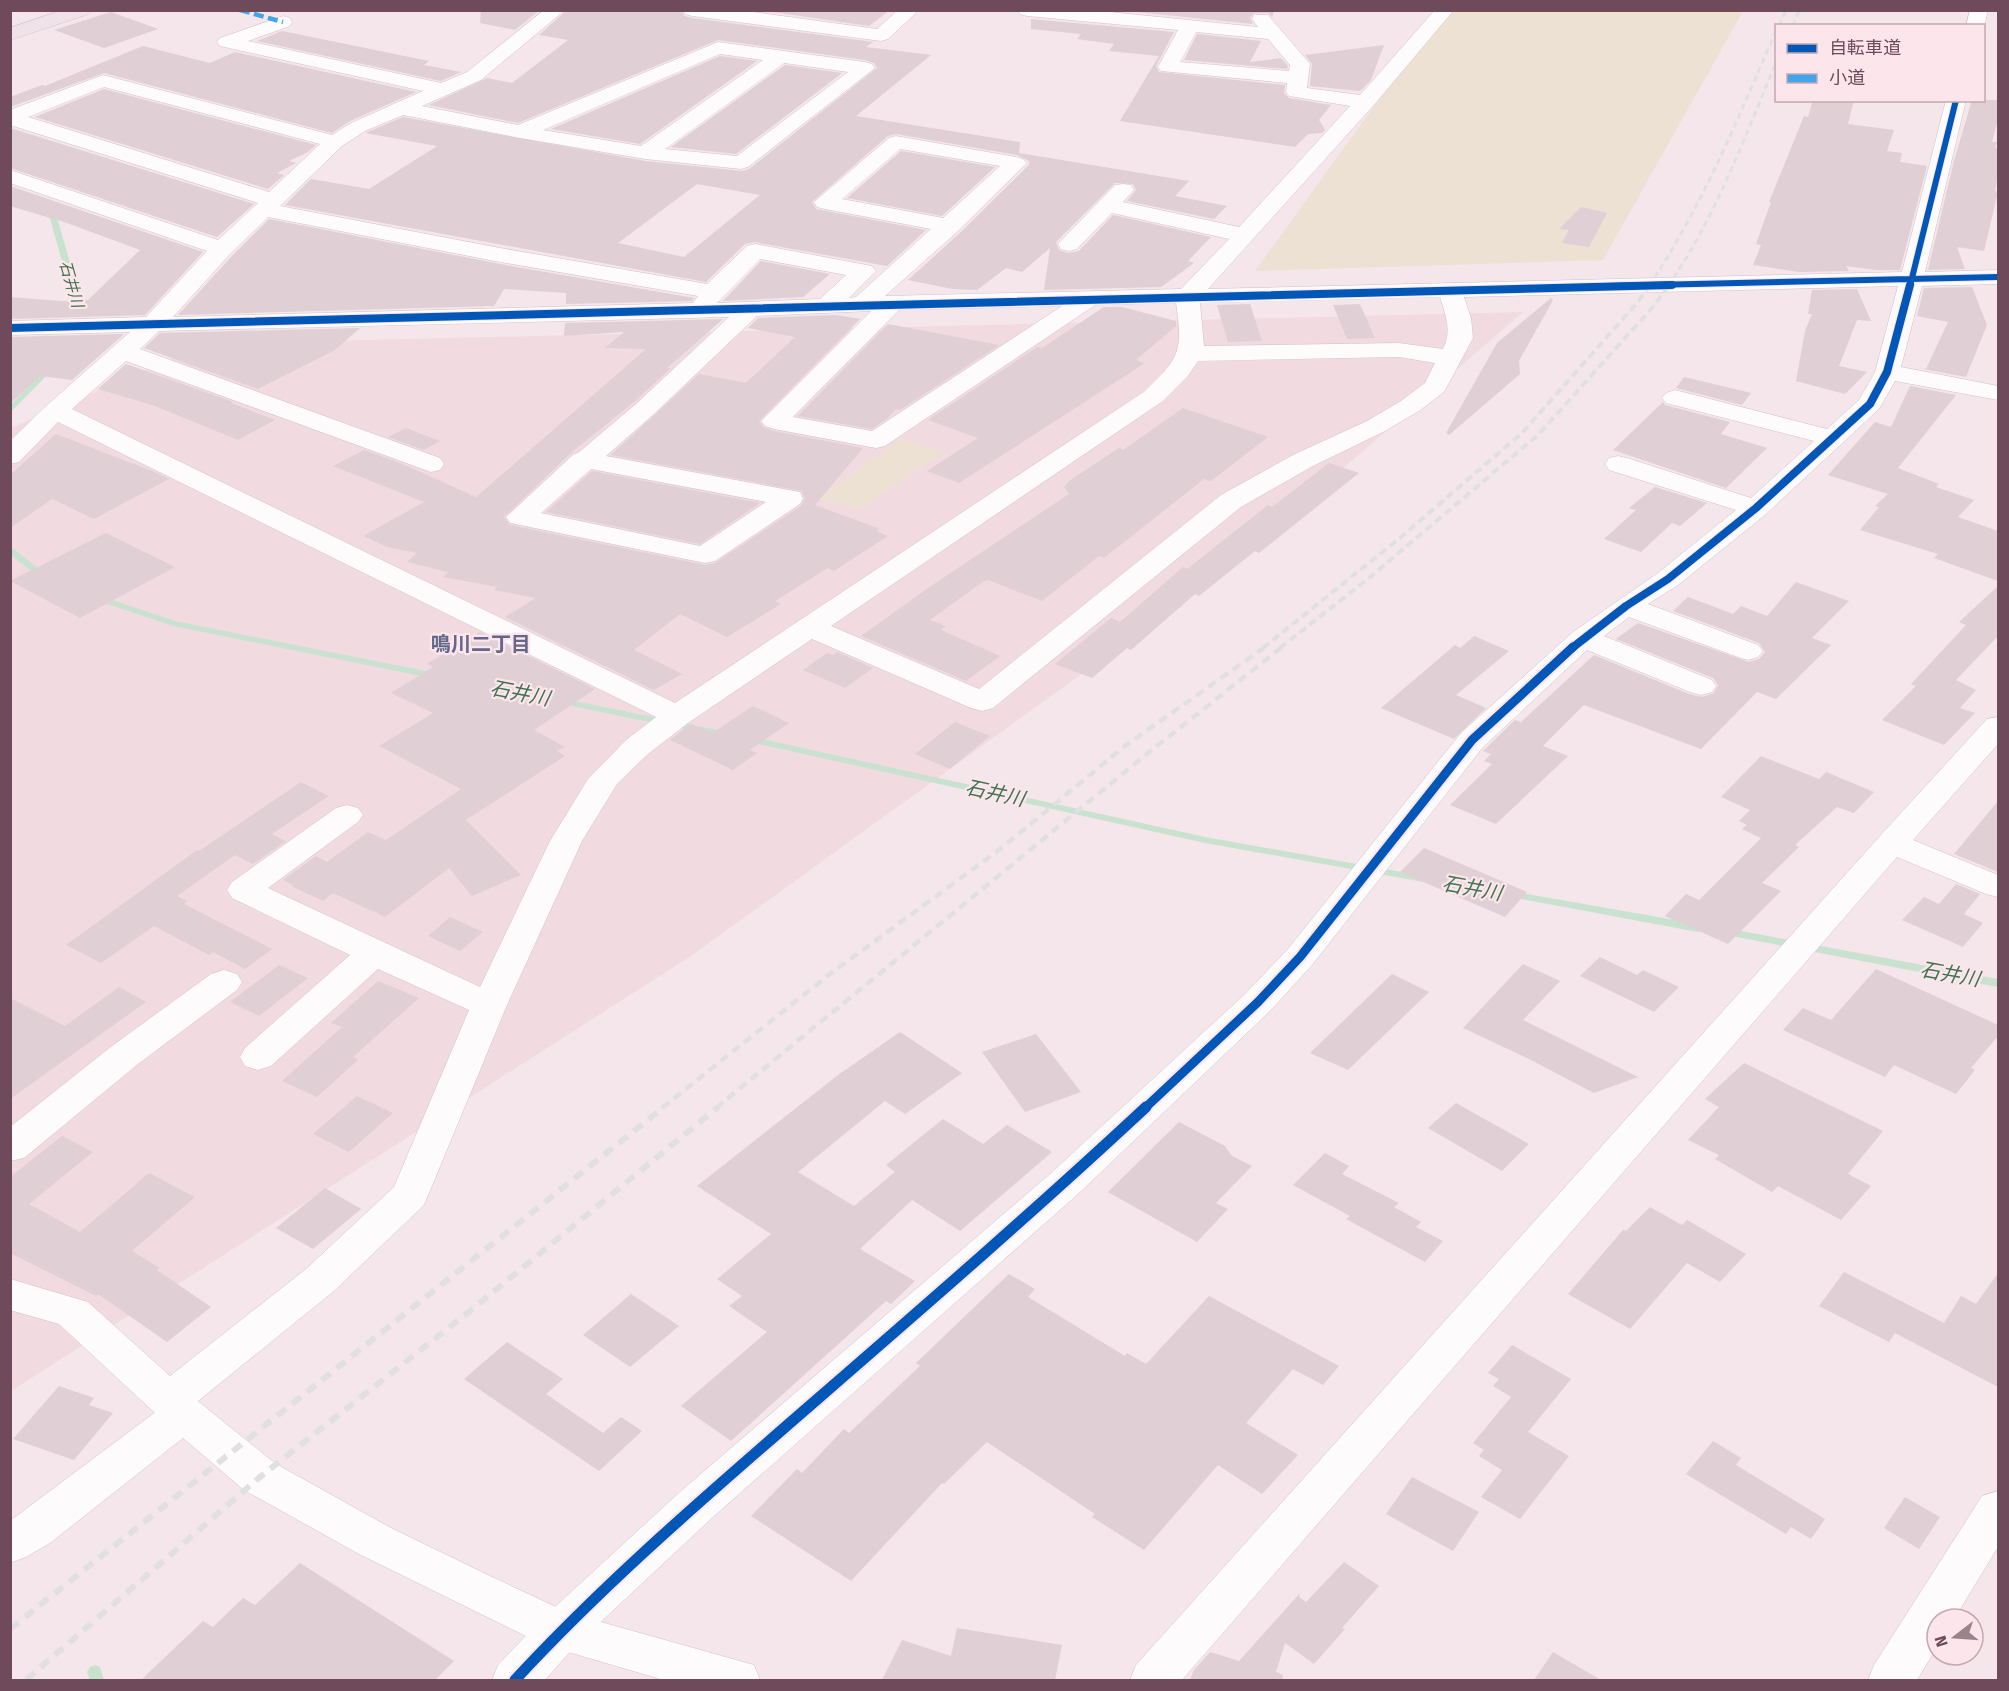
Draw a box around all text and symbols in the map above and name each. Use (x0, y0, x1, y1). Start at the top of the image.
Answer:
legend (1775, 24, 1985, 102)
text: 自転車道 (1829, 37, 1901, 59)
text: 小道 (1829, 67, 1865, 89)
water label: 石井川 (56, 258, 88, 312)
district label: 鳴川二丁目 (431, 632, 531, 656)
water label: 石井川 (488, 675, 554, 711)
water label: 石井川 (963, 775, 1029, 811)
water label: 石井川 (1440, 871, 1506, 905)
water label: 石井川 (1918, 957, 1984, 991)
north arrow (1925, 1607, 1985, 1667)
text: N (1930, 1633, 1952, 1649)

